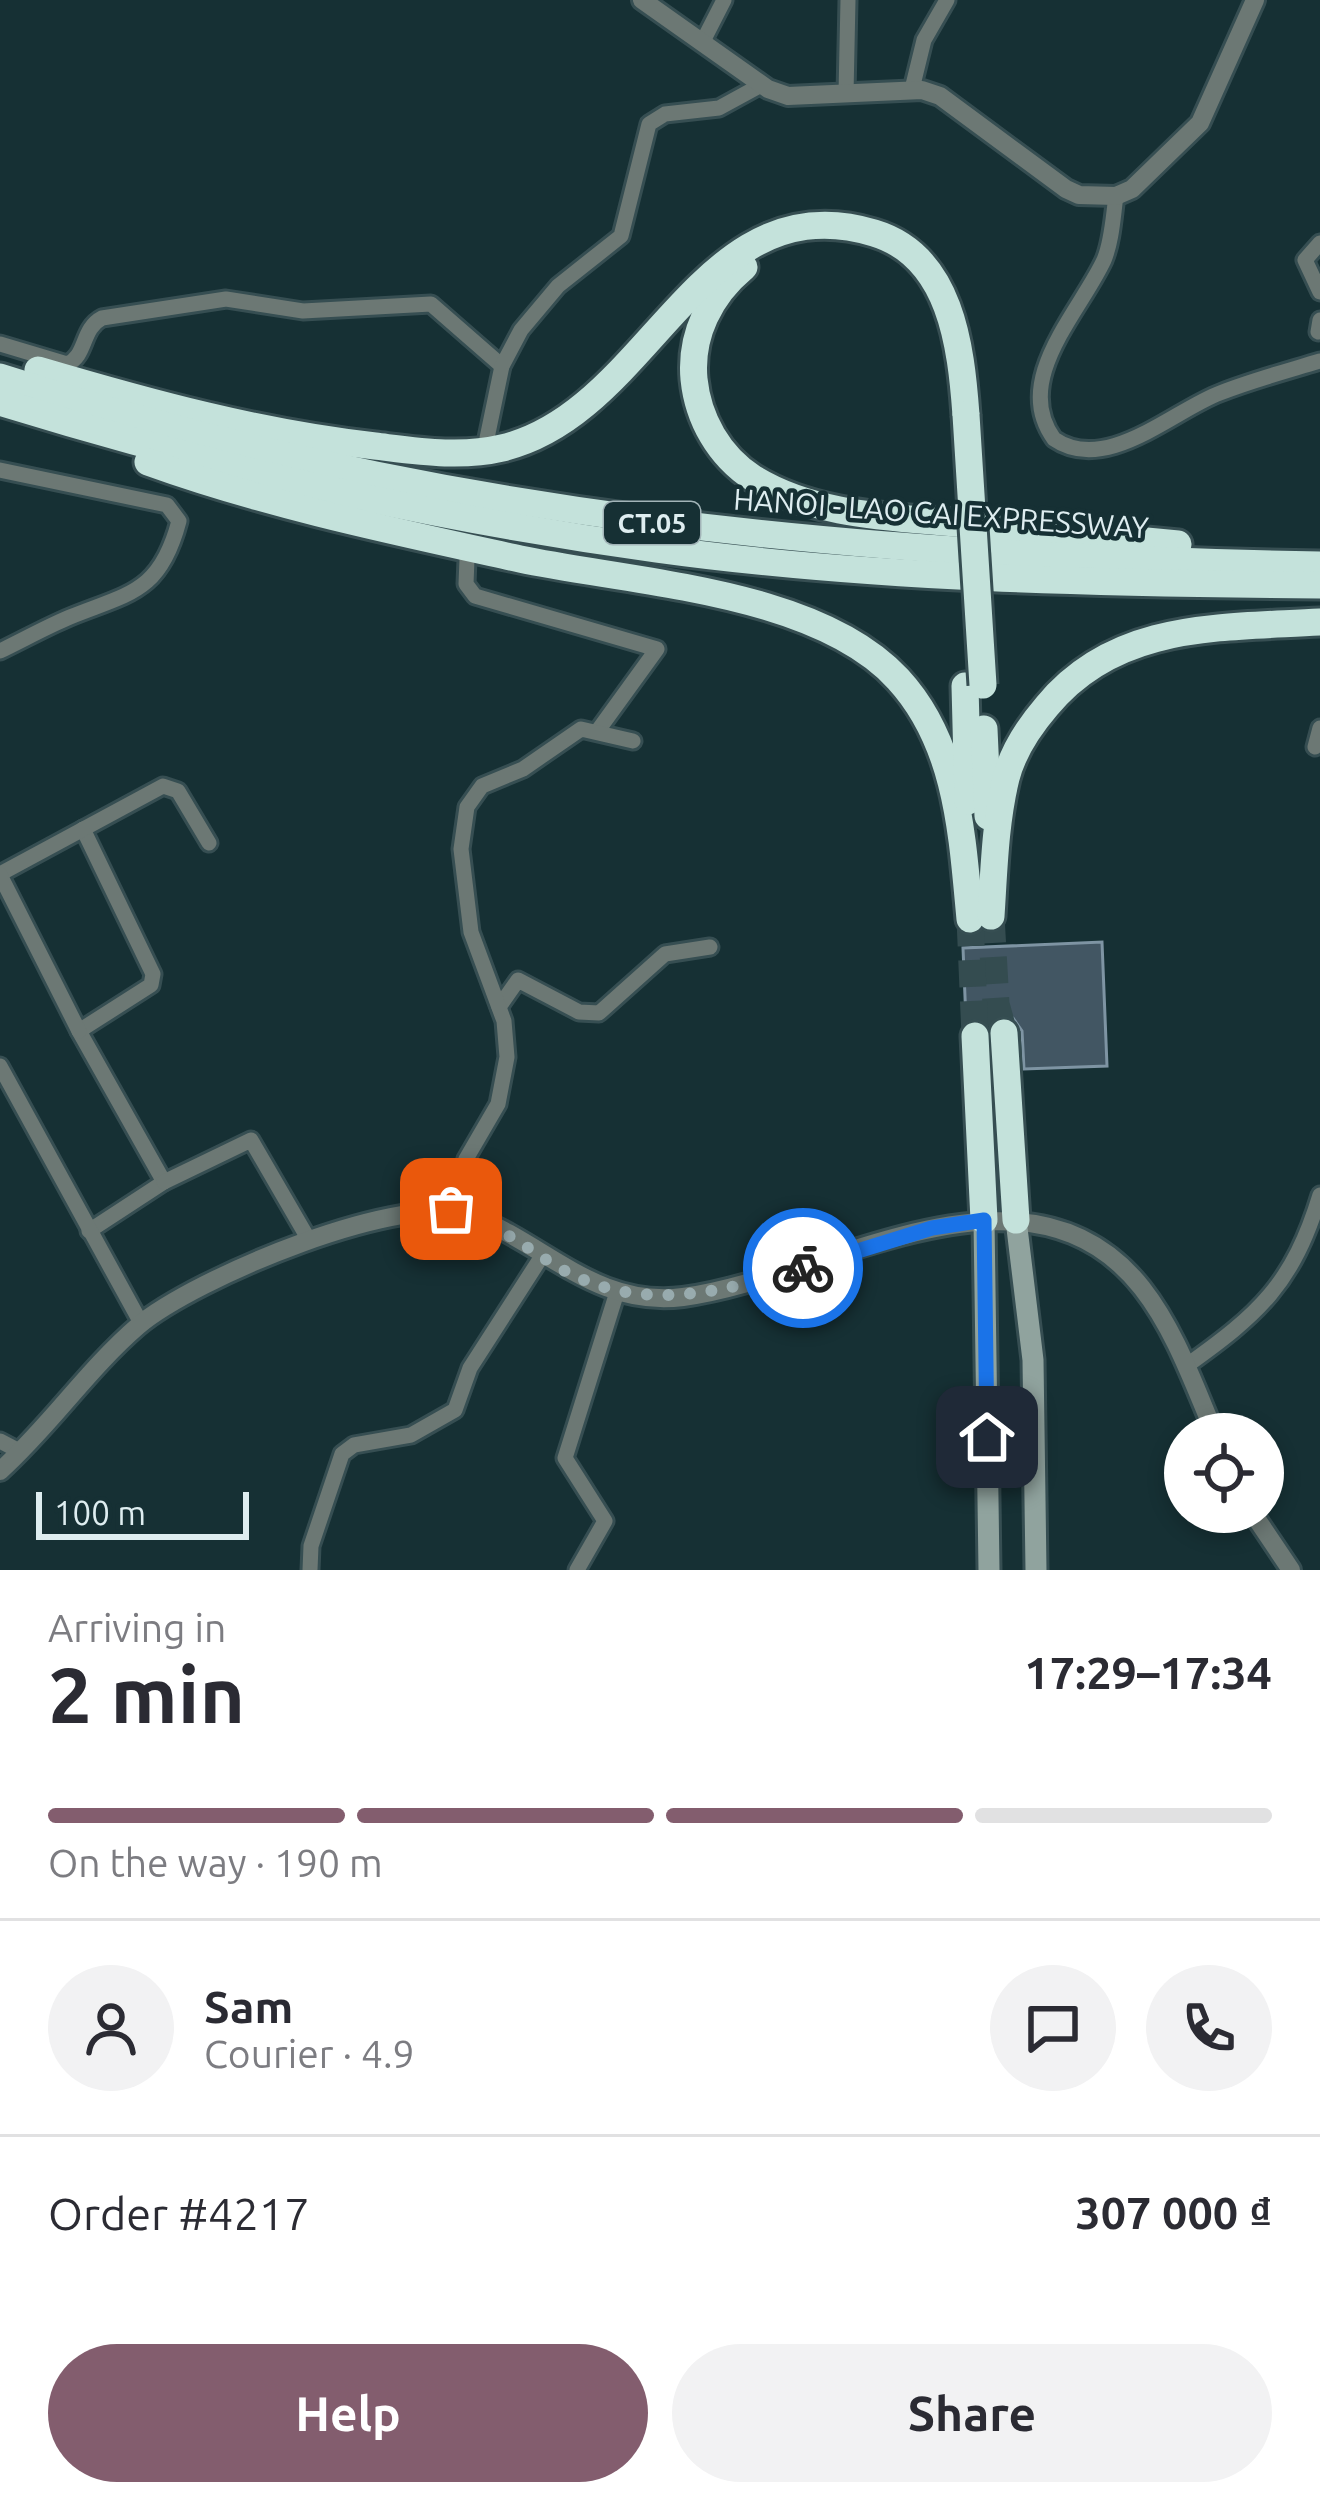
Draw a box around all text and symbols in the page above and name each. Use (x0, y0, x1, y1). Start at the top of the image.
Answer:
street label: HANOI - LAO CAI EXPRESSWAY (732, 482, 1150, 545)
road number: CT.05 (604, 502, 700, 544)
pin (400, 1158, 502, 1260)
icon: bag (418, 1176, 484, 1242)
courier (743, 1208, 863, 1328)
icon: bike (770, 1235, 836, 1301)
pin (936, 1386, 1038, 1488)
icon: home (954, 1404, 1020, 1470)
map controls (1164, 1413, 1284, 1533)
button: locate (1164, 1413, 1284, 1533)
scale bar (36, 1486, 249, 1539)
text: 100 m (54, 1494, 146, 1531)
text: Arriving in (48, 1606, 226, 1649)
text: 17:29–17:34 (1024, 1647, 1272, 1698)
text: 2 min (48, 1650, 245, 1738)
text: On the way · 190 m (48, 1841, 383, 1884)
button: person (48, 1965, 174, 2091)
button: chat (990, 1965, 1116, 2091)
button: phone (1146, 1965, 1272, 2091)
text: Sam (204, 1981, 293, 2032)
text: Courier · 4.9 (204, 2032, 415, 2075)
text: 307 000 ₫ (1075, 2187, 1272, 2238)
text: Order #4217 (48, 2188, 310, 2239)
button: Help (48, 2344, 648, 2482)
button: Share (672, 2344, 1272, 2482)

